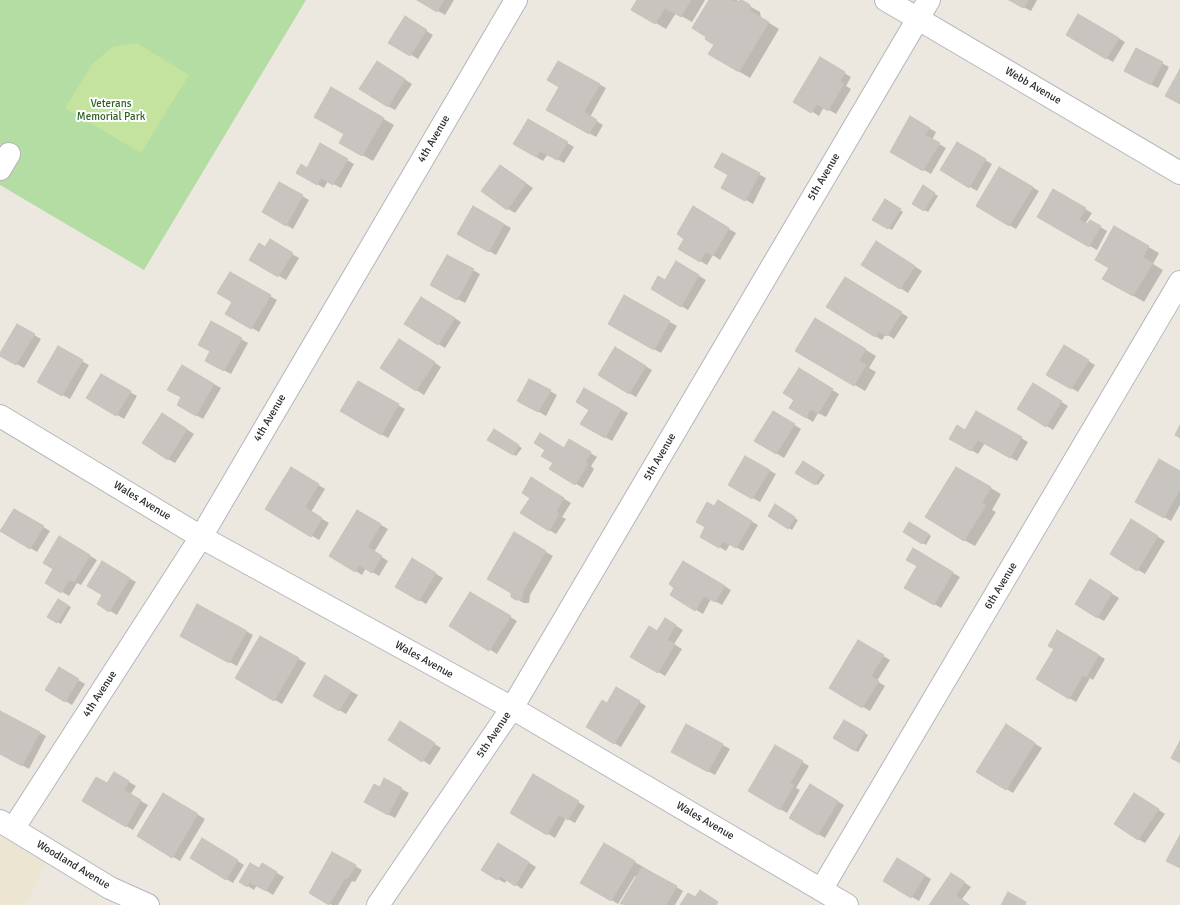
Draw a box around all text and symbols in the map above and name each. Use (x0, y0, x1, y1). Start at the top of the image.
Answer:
street label: Webb Avenue (1002, 65, 1064, 107)
park label: Veterans Memorial Park (77, 97, 145, 123)
street label: 4th Avenue (415, 113, 453, 165)
street label: 5th Avenue (805, 151, 843, 203)
street label: 4th Avenue (251, 392, 289, 444)
street label: 5th Avenue (641, 431, 679, 483)
street label: Wales Avenue (111, 479, 173, 523)
street label: 6th Avenue (982, 560, 1020, 612)
street label: Wales Avenue (392, 639, 456, 681)
street label: 4th Avenue (80, 668, 120, 720)
street label: 5th Avenue (474, 710, 514, 760)
street label: Wales Avenue (674, 799, 736, 843)
street label: Woodland Avenue (34, 838, 112, 892)

